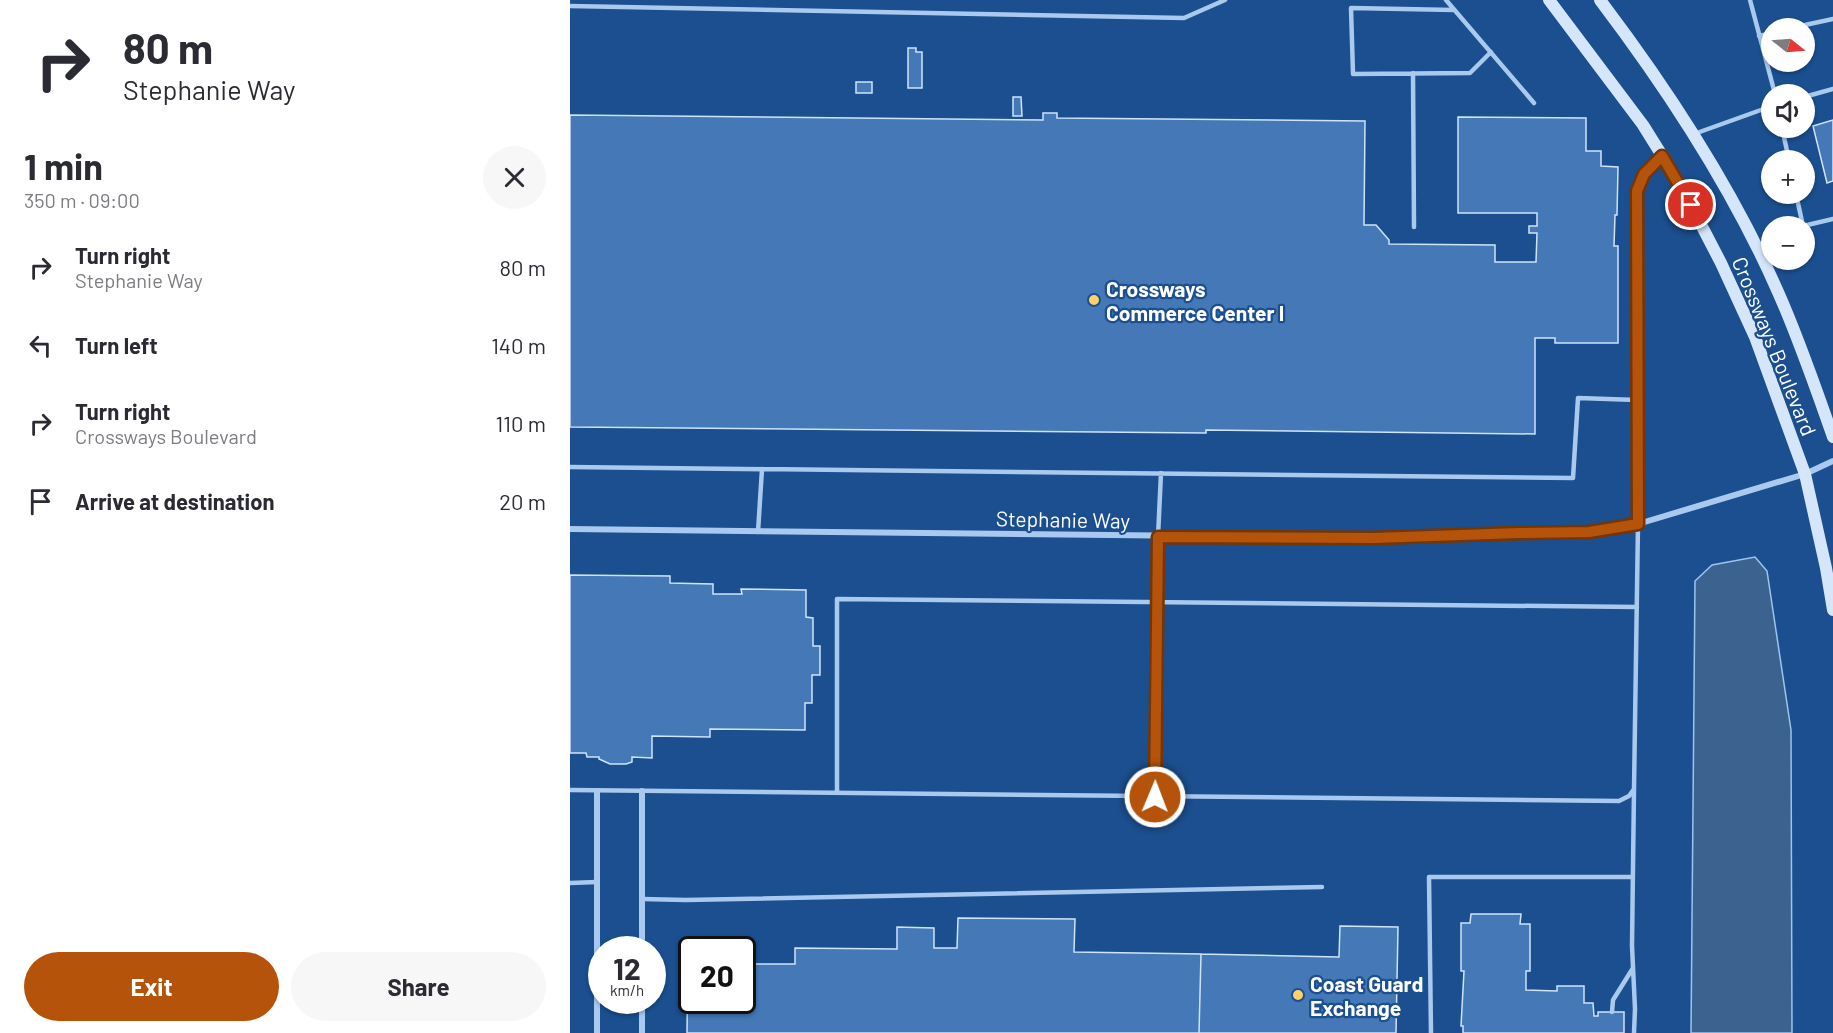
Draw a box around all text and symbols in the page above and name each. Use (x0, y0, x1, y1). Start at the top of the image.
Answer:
north arrow (1761, 18, 1815, 72)
map controls (1761, 18, 1815, 270)
text: 80 m (123, 22, 213, 72)
icon: right (24, 24, 102, 102)
text: Stephanie Way (123, 73, 296, 105)
button: sound (1761, 84, 1815, 138)
text: 1 min (24, 144, 103, 187)
button: close (483, 146, 546, 209)
button: + (1761, 150, 1815, 204)
pin (1665, 179, 1716, 230)
text: 350 m · 09:00 (24, 188, 140, 212)
icon: arrive (1674, 188, 1707, 221)
button: − (1761, 216, 1815, 270)
text: Turn right (75, 242, 170, 268)
icon: right (24, 251, 57, 284)
street label: Crossways Boulevard (1728, 253, 1822, 439)
text: 80 m (500, 254, 546, 280)
text: Stephanie Way (75, 268, 203, 292)
place label: Crossways Commerce Center I (1106, 276, 1284, 325)
marker: Crossways Commerce Center I (1087, 293, 1101, 307)
icon: left (24, 329, 57, 362)
text: Turn left (75, 332, 158, 358)
text: 140 m (491, 332, 546, 358)
text: Turn right (75, 398, 170, 424)
icon: right (24, 407, 57, 440)
text: 110 m (496, 410, 546, 436)
text: Crossways Boulevard (75, 424, 257, 448)
icon: arrive (24, 485, 57, 518)
text: Arrive at destination (75, 488, 274, 514)
text: 20 m (499, 488, 546, 514)
street label: Stephanie Way (996, 505, 1131, 533)
position arrow (1123, 765, 1187, 829)
speed limit sign: 20 (678, 936, 756, 1014)
text: 12 (613, 950, 641, 986)
button: Exit (24, 952, 279, 1021)
button: Share (291, 952, 546, 1021)
place label: Coast Guard Exchange (1310, 971, 1423, 1020)
text: km/h (610, 981, 644, 999)
marker: Coast Guard Exchange (1291, 988, 1305, 1002)

